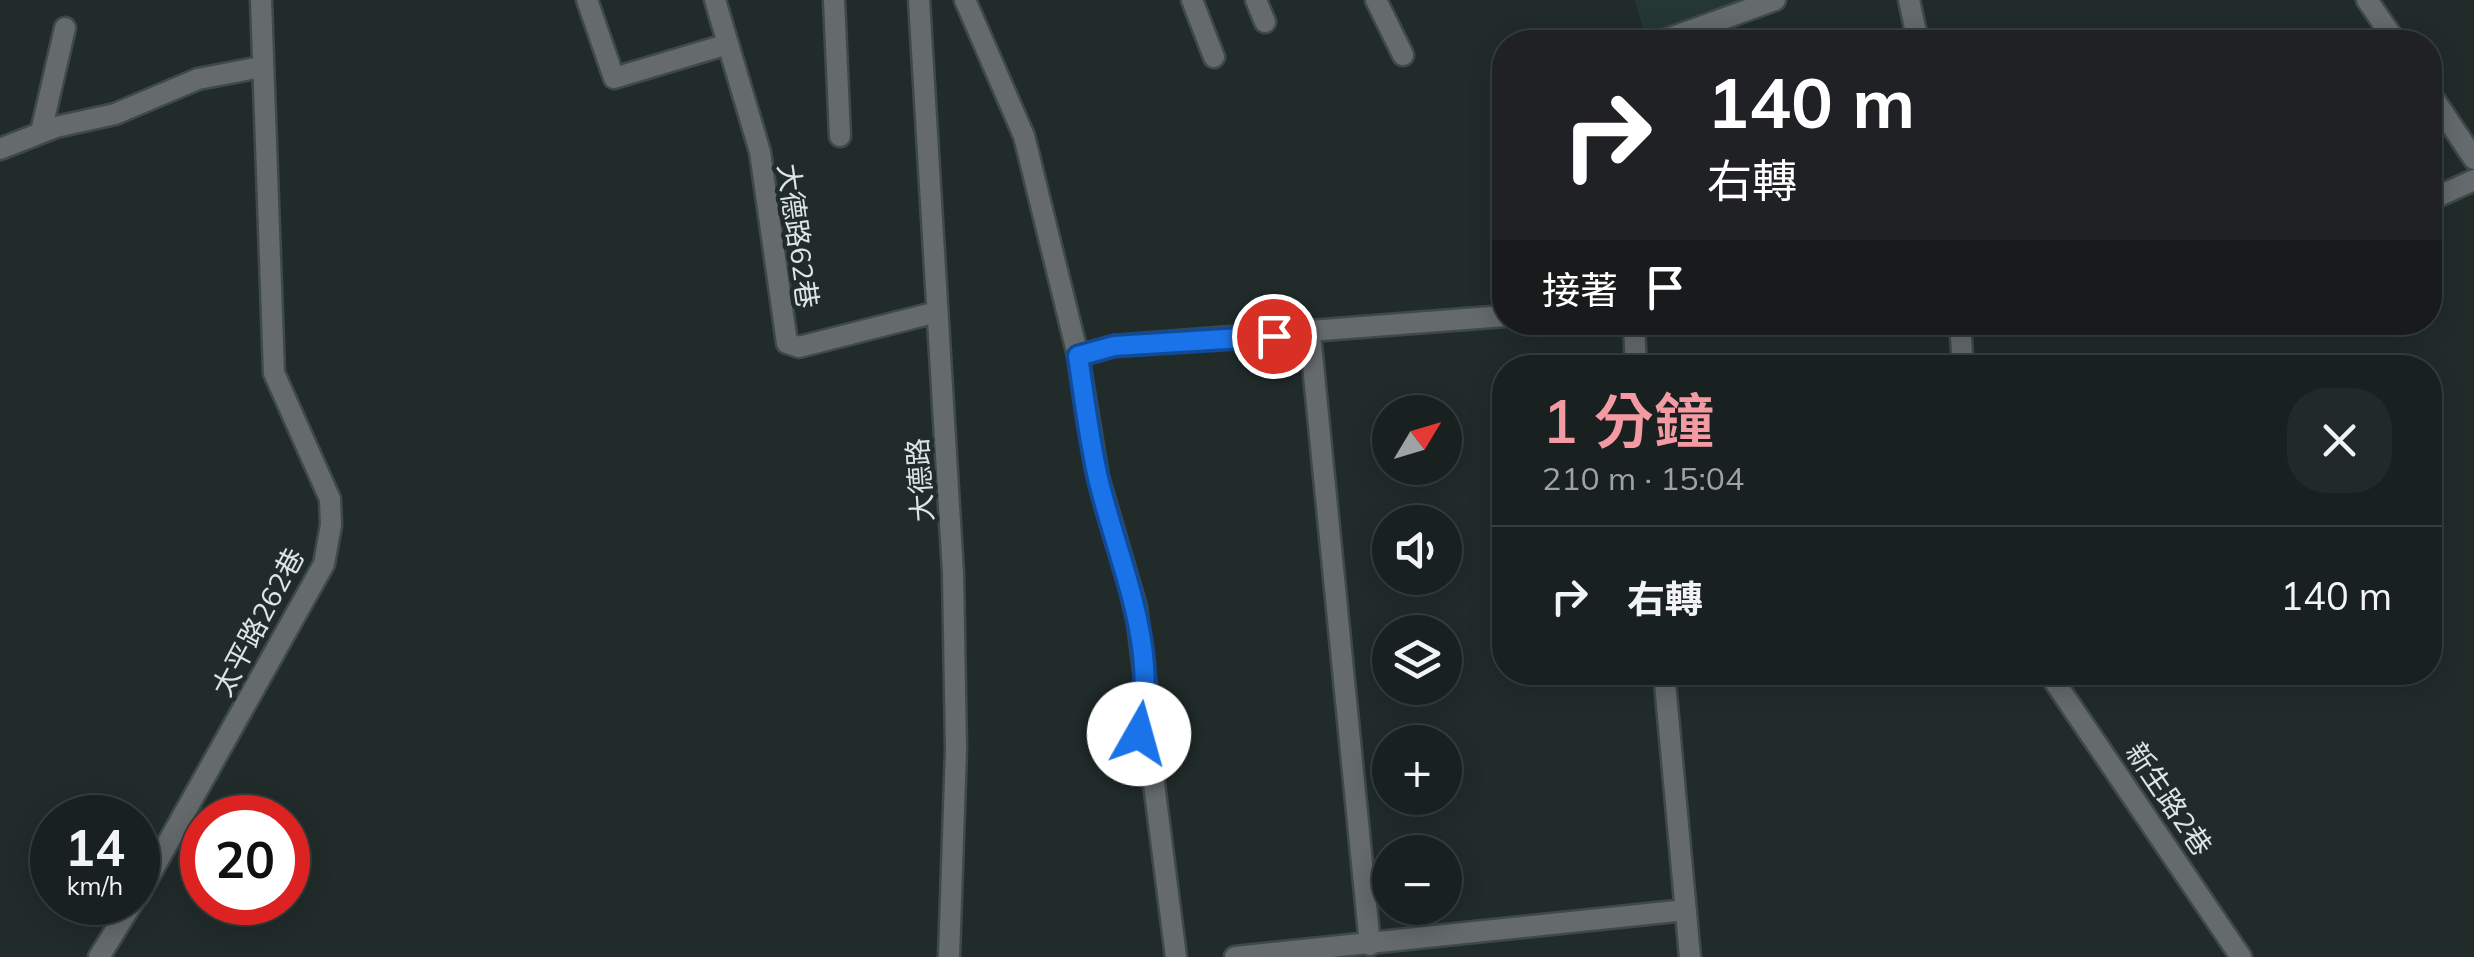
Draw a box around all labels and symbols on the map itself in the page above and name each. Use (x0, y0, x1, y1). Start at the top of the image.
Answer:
street label: 大德路62巷 (771, 161, 826, 310)
pin (1232, 294, 1317, 379)
north arrow (1372, 395, 1462, 485)
street label: 大德路 (899, 437, 940, 523)
street label: 太平路262巷 (204, 542, 311, 702)
position arrow (1087, 682, 1191, 786)
street label: 新生路2巷 (2119, 736, 2220, 862)
speed limit sign: 20 (180, 795, 310, 925)

